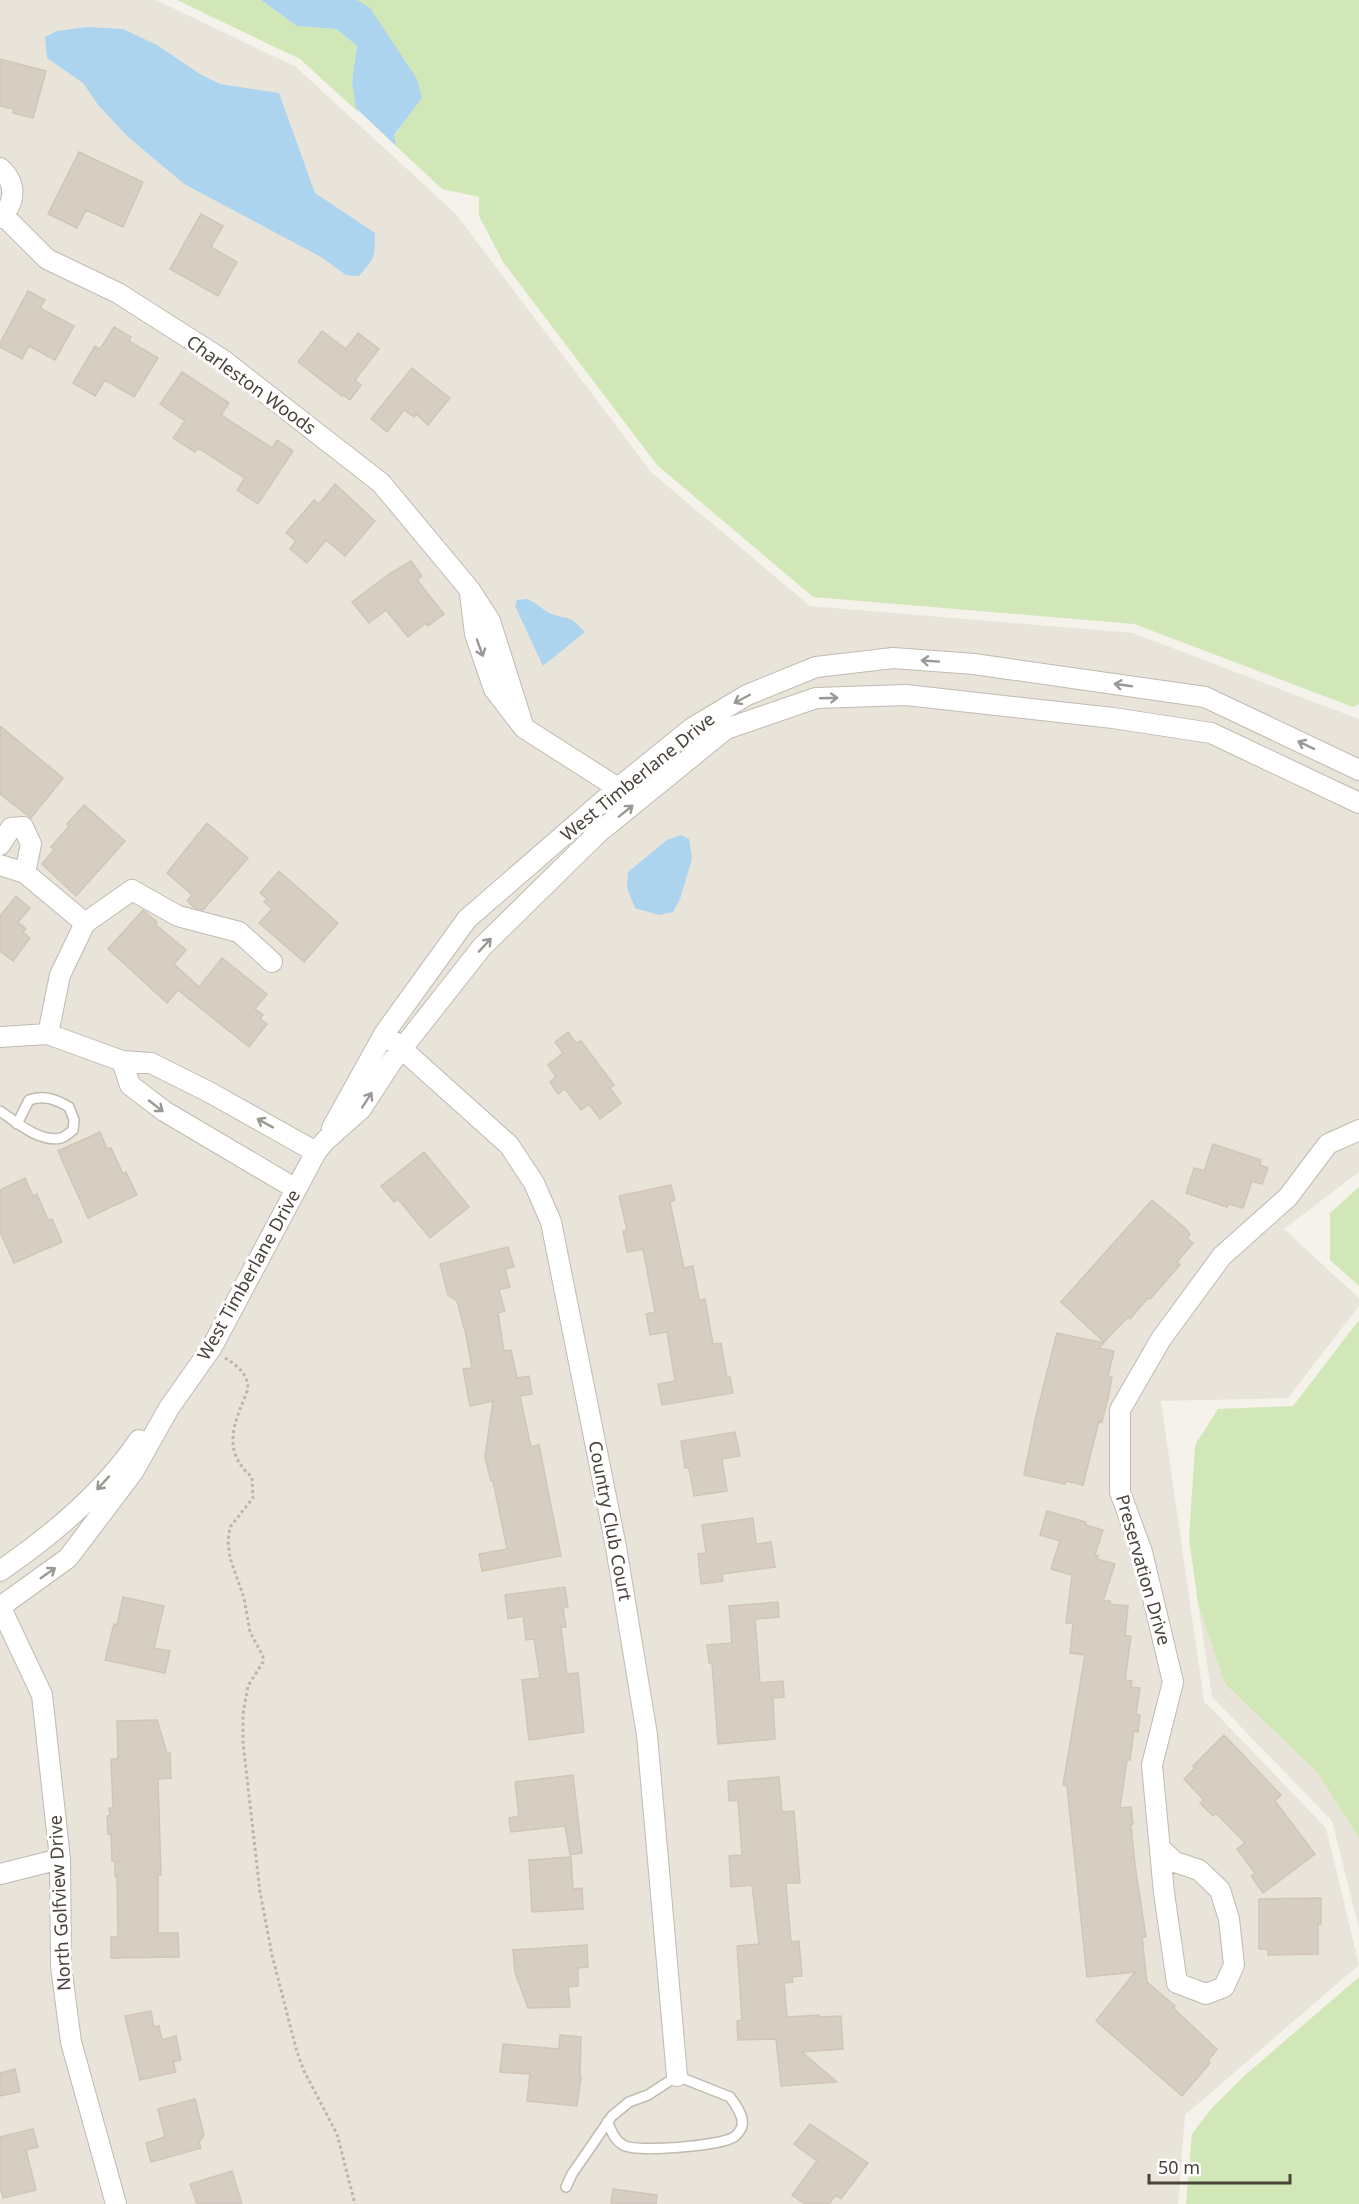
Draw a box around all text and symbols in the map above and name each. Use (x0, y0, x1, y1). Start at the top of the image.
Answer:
street label: Charleston Woods (182, 329, 321, 439)
one-way arrow (475, 638, 486, 657)
one-way arrow (920, 655, 940, 666)
one-way arrow (1114, 679, 1133, 690)
one-way arrow (818, 692, 838, 704)
one-way arrow (734, 693, 751, 705)
street label: West Timberlane Drive (555, 707, 719, 846)
one-way arrow (1298, 739, 1316, 751)
one-way arrow (618, 804, 634, 817)
one-way arrow (478, 938, 492, 953)
one-way arrow (361, 1092, 373, 1109)
one-way arrow (148, 1099, 164, 1112)
one-way arrow (257, 1117, 274, 1129)
street label: West Timberlane Drive (191, 1185, 305, 1364)
street label: Country Club Court (584, 1439, 638, 1603)
one-way arrow (96, 1475, 110, 1490)
street label: Preservation Drive (1111, 1491, 1177, 1648)
one-way arrow (39, 1567, 55, 1579)
street label: North Golfview Drive (42, 1815, 76, 1992)
scale bar (1149, 2147, 1290, 2185)
text: 50 m (1158, 2155, 1200, 2179)

